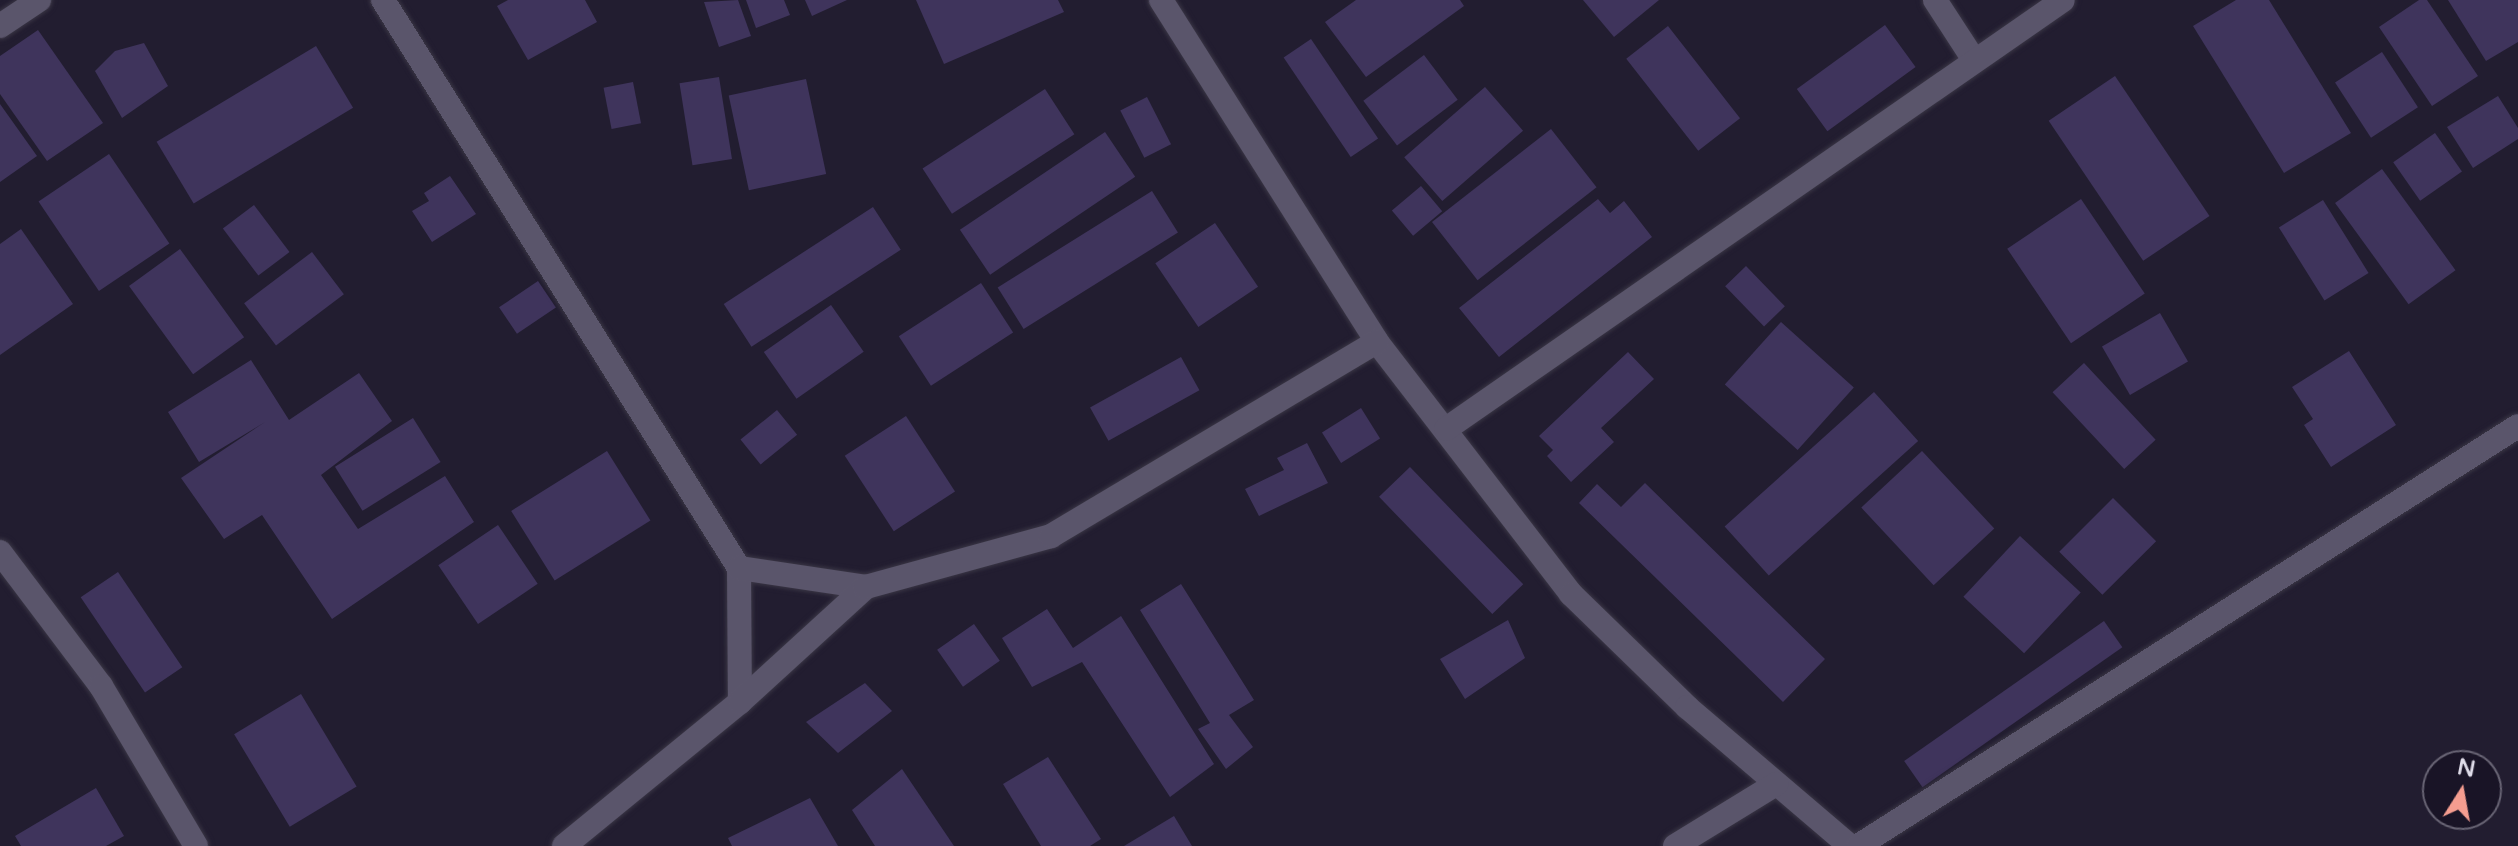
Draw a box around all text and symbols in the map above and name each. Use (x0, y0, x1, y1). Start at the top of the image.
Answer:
north arrow (2422, 750, 2502, 830)
text: N (2455, 754, 2477, 783)

